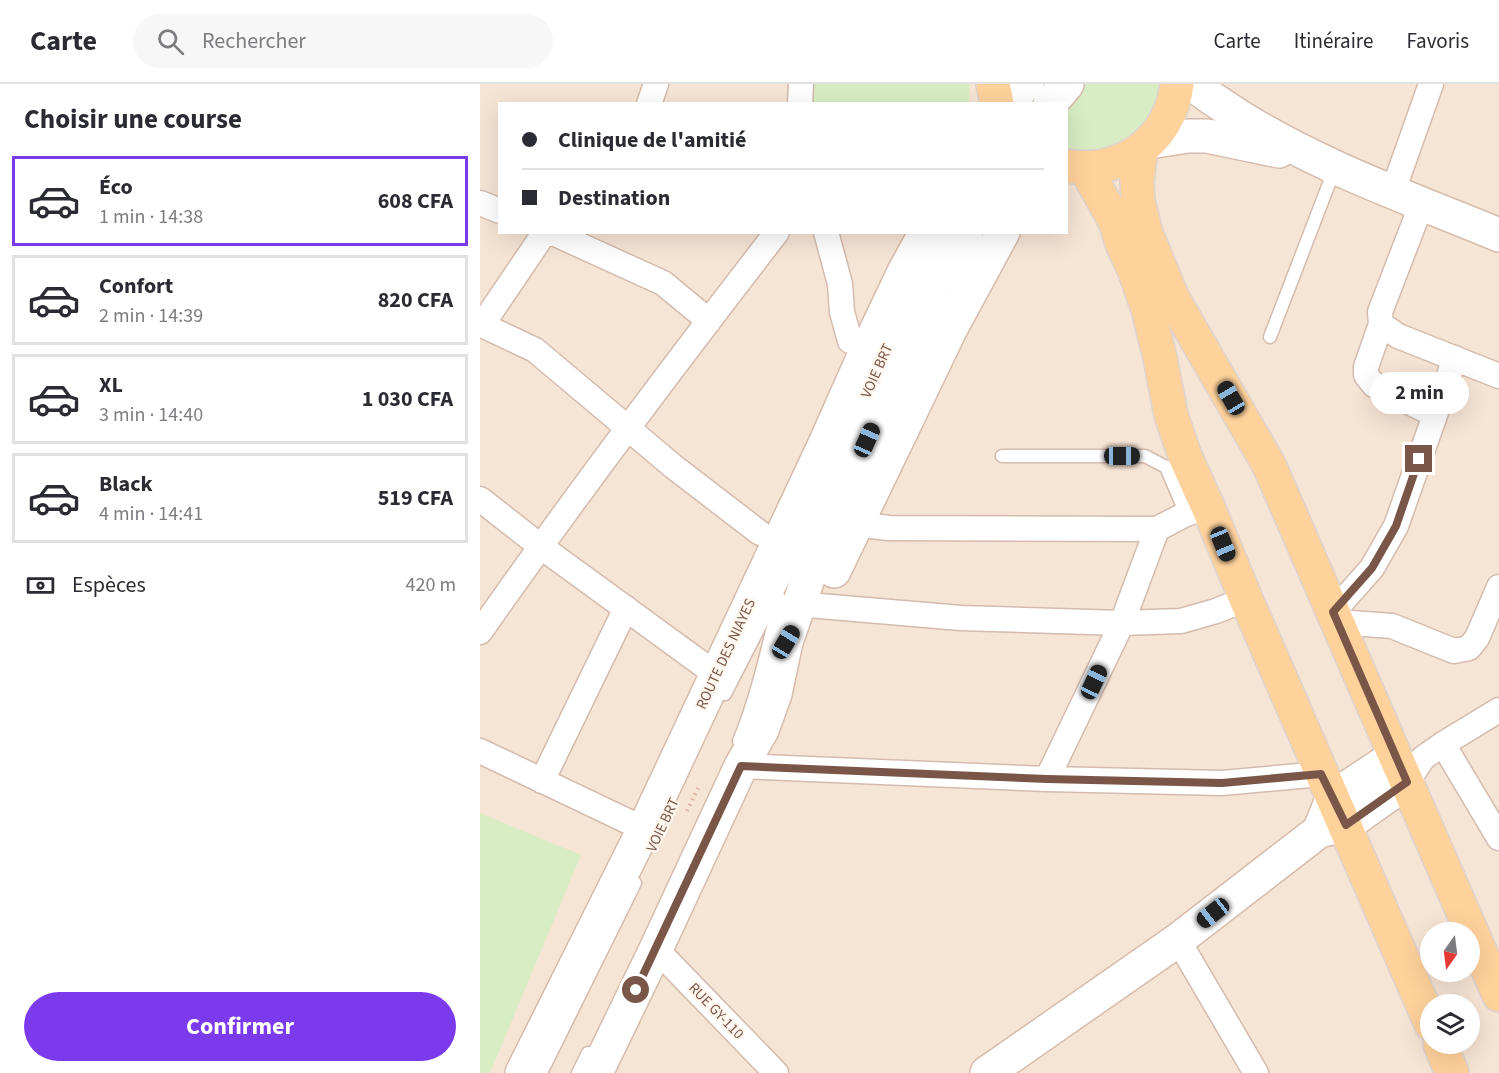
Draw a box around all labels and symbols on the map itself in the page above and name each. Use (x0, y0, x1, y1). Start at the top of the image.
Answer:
street label: VOIE BRT (856, 340, 898, 402)
callout: 2 min (1370, 372, 1468, 414)
car (1214, 378, 1248, 418)
car (851, 420, 883, 460)
route end (1405, 445, 1432, 472)
car (1104, 447, 1140, 465)
car (1208, 524, 1238, 564)
street label: ROUTE DES NIAYES (691, 595, 761, 713)
car (769, 622, 803, 662)
car (1078, 662, 1110, 702)
street label: VOIE BRT (641, 794, 685, 856)
car (1193, 895, 1233, 931)
north arrow (1420, 922, 1480, 982)
route start (622, 976, 649, 1003)
street label: RUE GY-110 (684, 978, 748, 1044)

